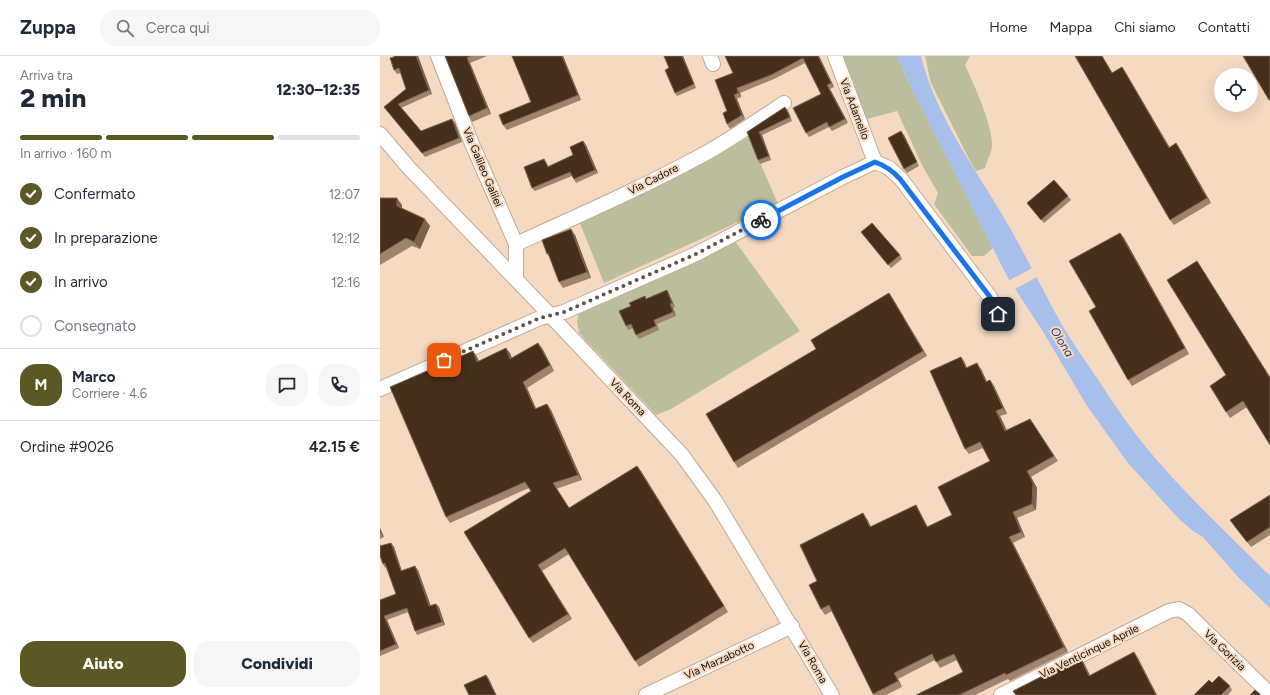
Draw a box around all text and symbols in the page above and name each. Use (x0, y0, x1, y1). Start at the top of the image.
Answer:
search box (100, 10, 380, 46)
text: Zuppa (20, 16, 76, 39)
icon: search (114, 17, 136, 39)
text: Cerca qui (146, 19, 210, 37)
text: Home (989, 19, 1028, 36)
text: Mappa (1050, 19, 1092, 36)
text: Chi siamo (1114, 19, 1176, 36)
text: Contatti (1198, 19, 1250, 36)
text: Arriva tra (20, 68, 73, 83)
map controls (1214, 68, 1258, 112)
button: locate (1214, 68, 1258, 112)
street label: Via Adamello (837, 77, 872, 142)
text: 12:30–12:35 (276, 81, 360, 99)
text: 2 min (20, 82, 86, 114)
street label: Via Galileo Galilei (460, 126, 505, 209)
text: In arrivo · 160 m (20, 146, 112, 161)
street label: Via Cadore (626, 161, 680, 198)
icon: check (20, 183, 42, 205)
text: Confermato (54, 185, 135, 203)
text: 12:07 (329, 187, 360, 202)
courier (741, 200, 781, 240)
icon: bike (750, 209, 772, 231)
icon: check (20, 227, 42, 249)
text: In preparazione (54, 229, 158, 247)
text: 12:12 (331, 231, 360, 246)
icon: check (20, 271, 42, 293)
text: In arrivo (54, 273, 108, 291)
text: 12:16 (331, 275, 360, 290)
pin (981, 297, 1015, 331)
icon: home (987, 303, 1009, 325)
text: Consegnato (54, 317, 136, 335)
water label: Olona (1047, 324, 1077, 360)
pin (427, 343, 461, 377)
icon: bag (433, 349, 455, 371)
button: chat (266, 364, 308, 406)
button: phone (318, 364, 360, 406)
text: Marco (72, 368, 115, 386)
text: M (35, 376, 47, 394)
street label: Via Roma (607, 376, 649, 419)
text: Corriere · 4.6 (72, 386, 147, 401)
text: Ordine #9026 (20, 438, 114, 456)
text: 42.15 € (309, 438, 360, 456)
street label: Via Venticinque Aprile (1037, 622, 1141, 681)
street label: Via Gorizia (1201, 627, 1248, 673)
street label: Via Marzabotto (682, 639, 756, 682)
street label: Via Roma (795, 639, 830, 686)
button: Aiuto (20, 641, 186, 687)
button: Condividi (194, 641, 360, 687)

